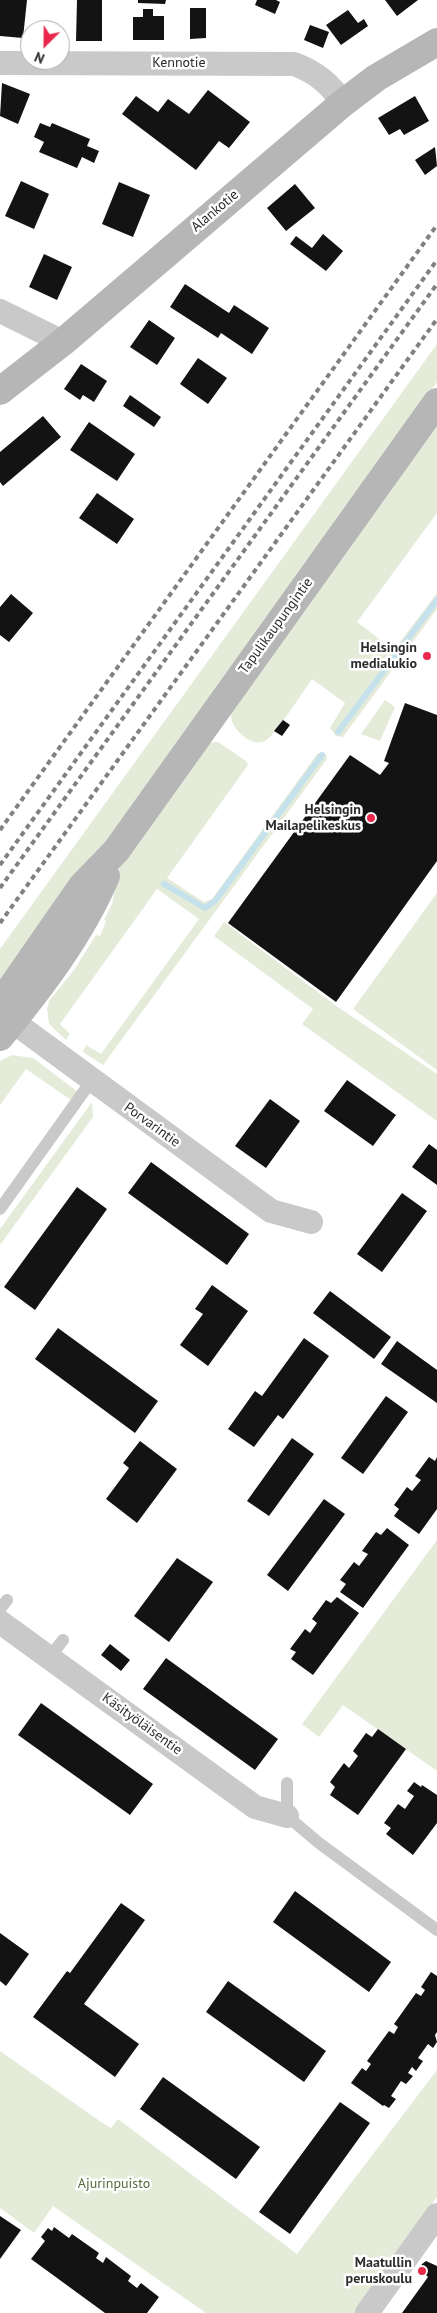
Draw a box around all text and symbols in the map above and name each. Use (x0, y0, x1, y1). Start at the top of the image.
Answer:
north arrow (20, 20, 70, 70)
text: N (32, 48, 47, 68)
street label: Kennotie (152, 55, 206, 71)
street label: Alankotie (188, 186, 242, 236)
street label: Tapulikaupungintie (235, 575, 317, 677)
place label: Helsingin medialukio (351, 640, 417, 672)
marker: Helsingin medialukio (421, 650, 433, 662)
place label: Helsingin Mailapelikeskus (265, 802, 361, 834)
marker: Helsingin Mailapelikeskus (365, 812, 377, 824)
street label: Porvarintie (121, 1099, 183, 1151)
street label: Käsityöläisentie (99, 1689, 185, 1759)
park label: Ajurinpuisto (78, 2176, 150, 2192)
place label: Maatullin peruskoulu (346, 2255, 412, 2288)
marker: Maatullin peruskoulu (416, 2265, 428, 2277)

